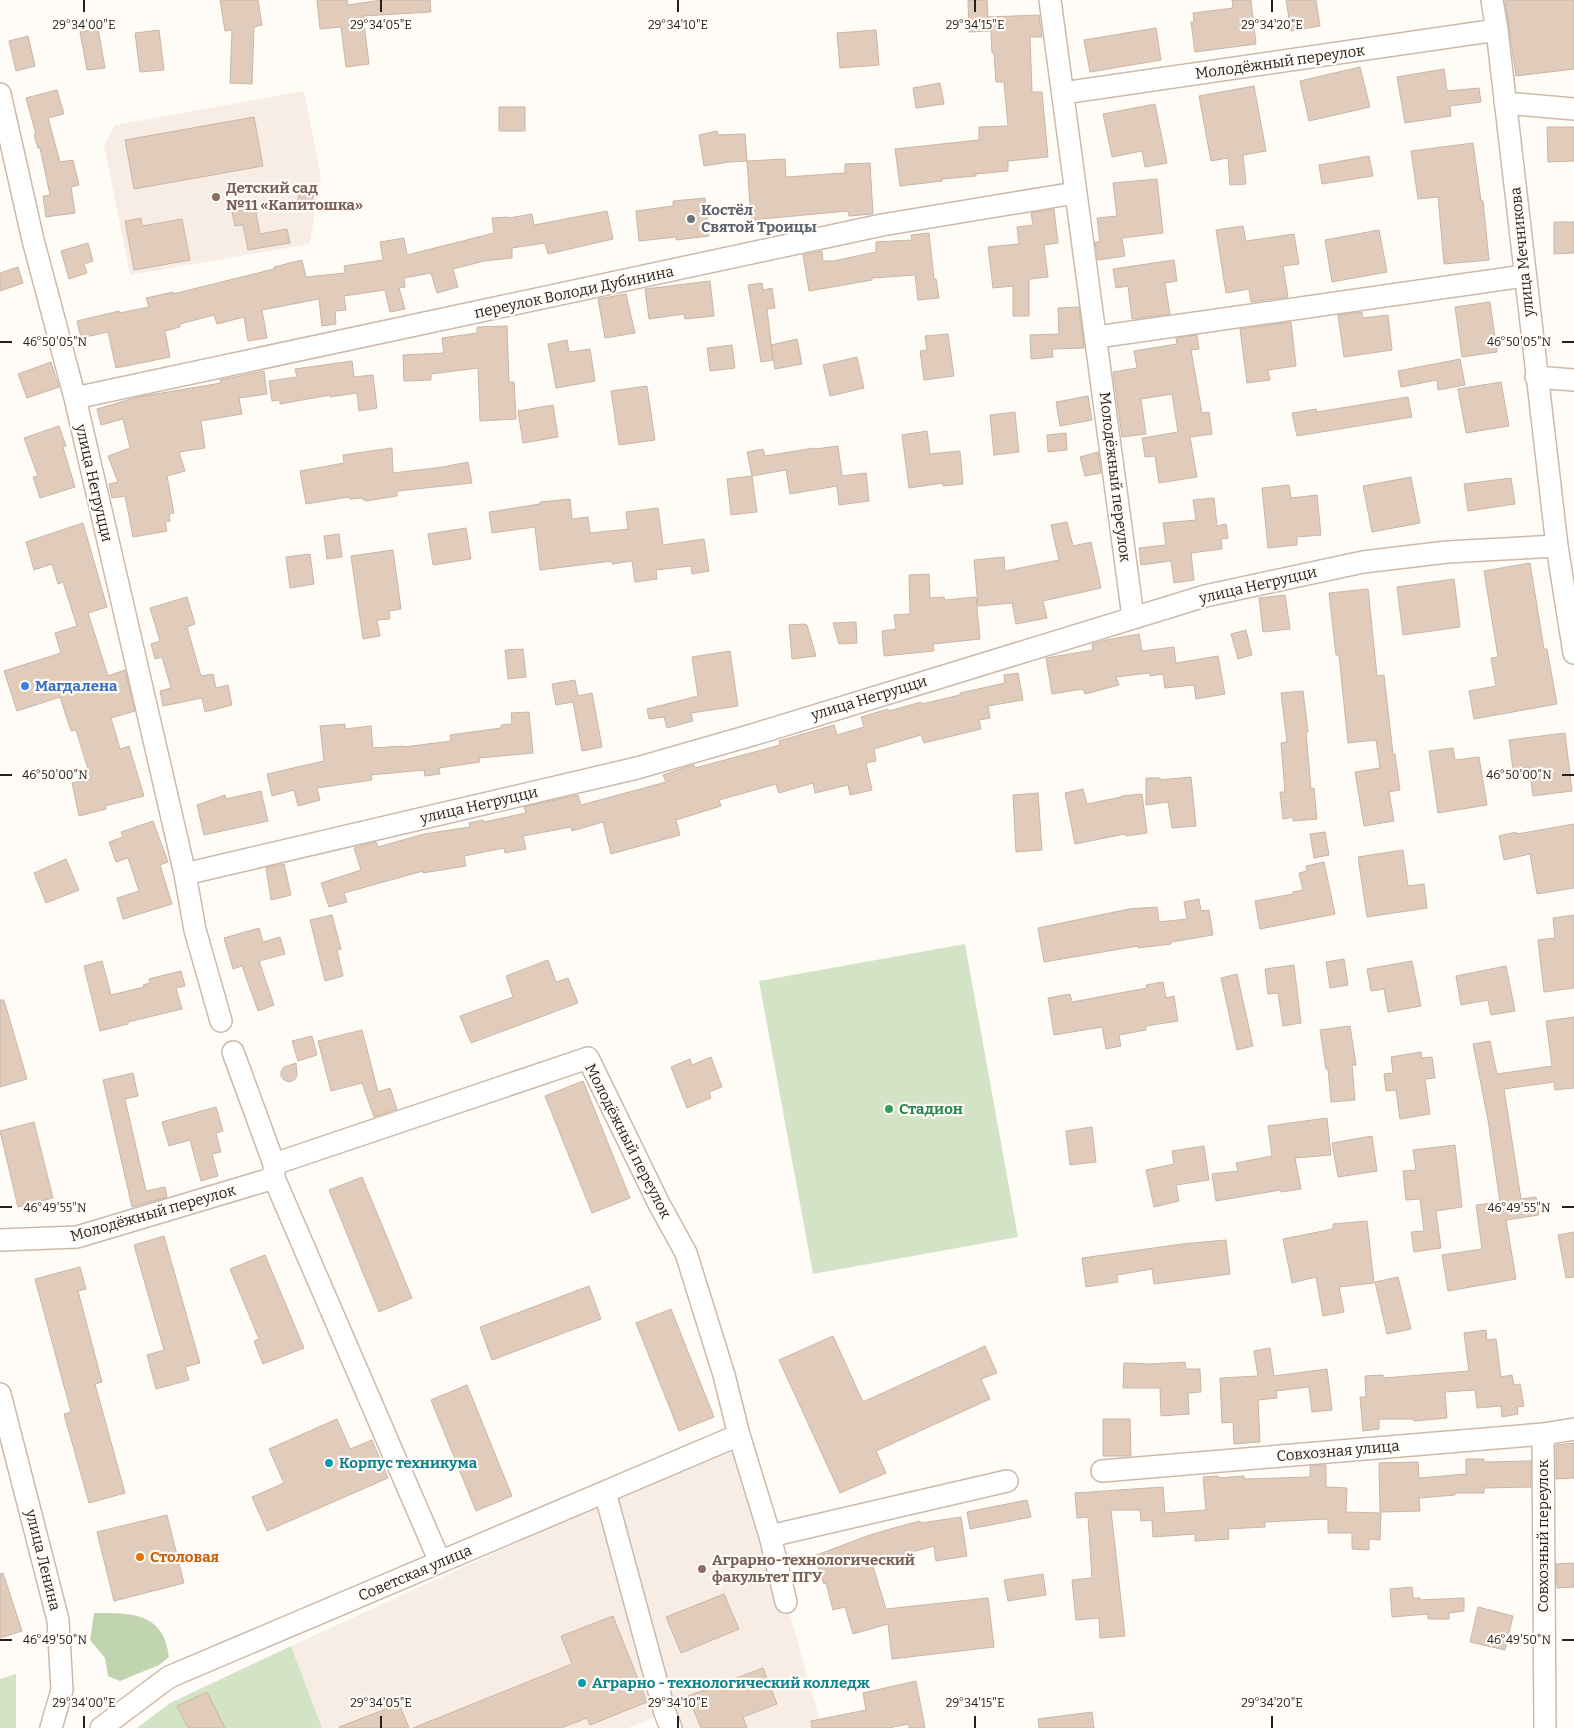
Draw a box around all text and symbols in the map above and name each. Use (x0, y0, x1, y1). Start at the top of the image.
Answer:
text: 29°34'00"E (53, 18, 115, 32)
text: 29°34'05"E (350, 18, 412, 32)
text: 29°34'10"E (648, 18, 708, 32)
text: 29°34'15"E (946, 18, 1004, 32)
text: 29°34'20"E (1241, 18, 1303, 32)
street label: Молодёжный переулок (1194, 41, 1366, 83)
place label: Детский сад №11 «Капитошка» (226, 179, 363, 214)
street label: улица Мечникова (1506, 186, 1538, 319)
marker: Детский сад №11 «Капитошка» (210, 191, 222, 203)
place label: Костёл Святой Троицы (701, 201, 817, 236)
marker: Костёл Святой Троицы (685, 213, 697, 225)
street label: переулок Володи Дубинина (473, 262, 675, 322)
text: 46°50'05"N (23, 335, 88, 349)
text: 46°50'05"N (1487, 335, 1552, 349)
street label: Молодёжный переулок (1096, 391, 1134, 563)
street label: улица Негруцци (71, 421, 116, 544)
street label: улица Негруцци (1196, 563, 1319, 608)
street label: улица Негруцци (808, 672, 929, 724)
place label: Магдалена (35, 677, 118, 695)
marker: Магдалена (19, 680, 31, 692)
text: 46°50'00"N (22, 768, 88, 782)
text: 46°50'00"N (1486, 768, 1552, 782)
street label: улица Негруцци (417, 783, 540, 828)
street label: Молодёжный переулок (581, 1061, 675, 1222)
place label: Стадион (899, 1100, 963, 1118)
marker: Стадион (883, 1103, 895, 1115)
street label: Молодёжный переулок (68, 1181, 238, 1245)
text: 46°49'55"N (24, 1201, 87, 1215)
text: 46°49'55"N (1488, 1201, 1551, 1215)
street label: Совхозная улица (1276, 1437, 1400, 1465)
place label: Корпус техникума (339, 1454, 478, 1472)
marker: Корпус техникума (323, 1457, 335, 1469)
street label: Совхозный переулок (1534, 1459, 1552, 1612)
street label: улица Ленина (21, 1507, 64, 1613)
street label: Советская улица (356, 1541, 474, 1605)
place label: Столовая (150, 1548, 220, 1566)
marker: Столовая (134, 1551, 146, 1563)
place label: Аграрно-технологический факультет ПГУ (712, 1551, 915, 1586)
marker: Аграрно-технологический факультет ПГУ (696, 1563, 708, 1575)
text: 46°49'50"N (23, 1633, 88, 1647)
text: 46°49'50"N (1487, 1633, 1552, 1647)
place label: Аграрно - технологический колледж (592, 1674, 870, 1692)
marker: Аграрно - технологический колледж (576, 1677, 588, 1689)
text: 29°34'00"E (53, 1696, 115, 1710)
text: 29°34'05"E (350, 1696, 412, 1710)
text: 29°34'10"E (648, 1696, 708, 1710)
text: 29°34'15"E (946, 1696, 1004, 1710)
text: 29°34'20"E (1241, 1696, 1303, 1710)

